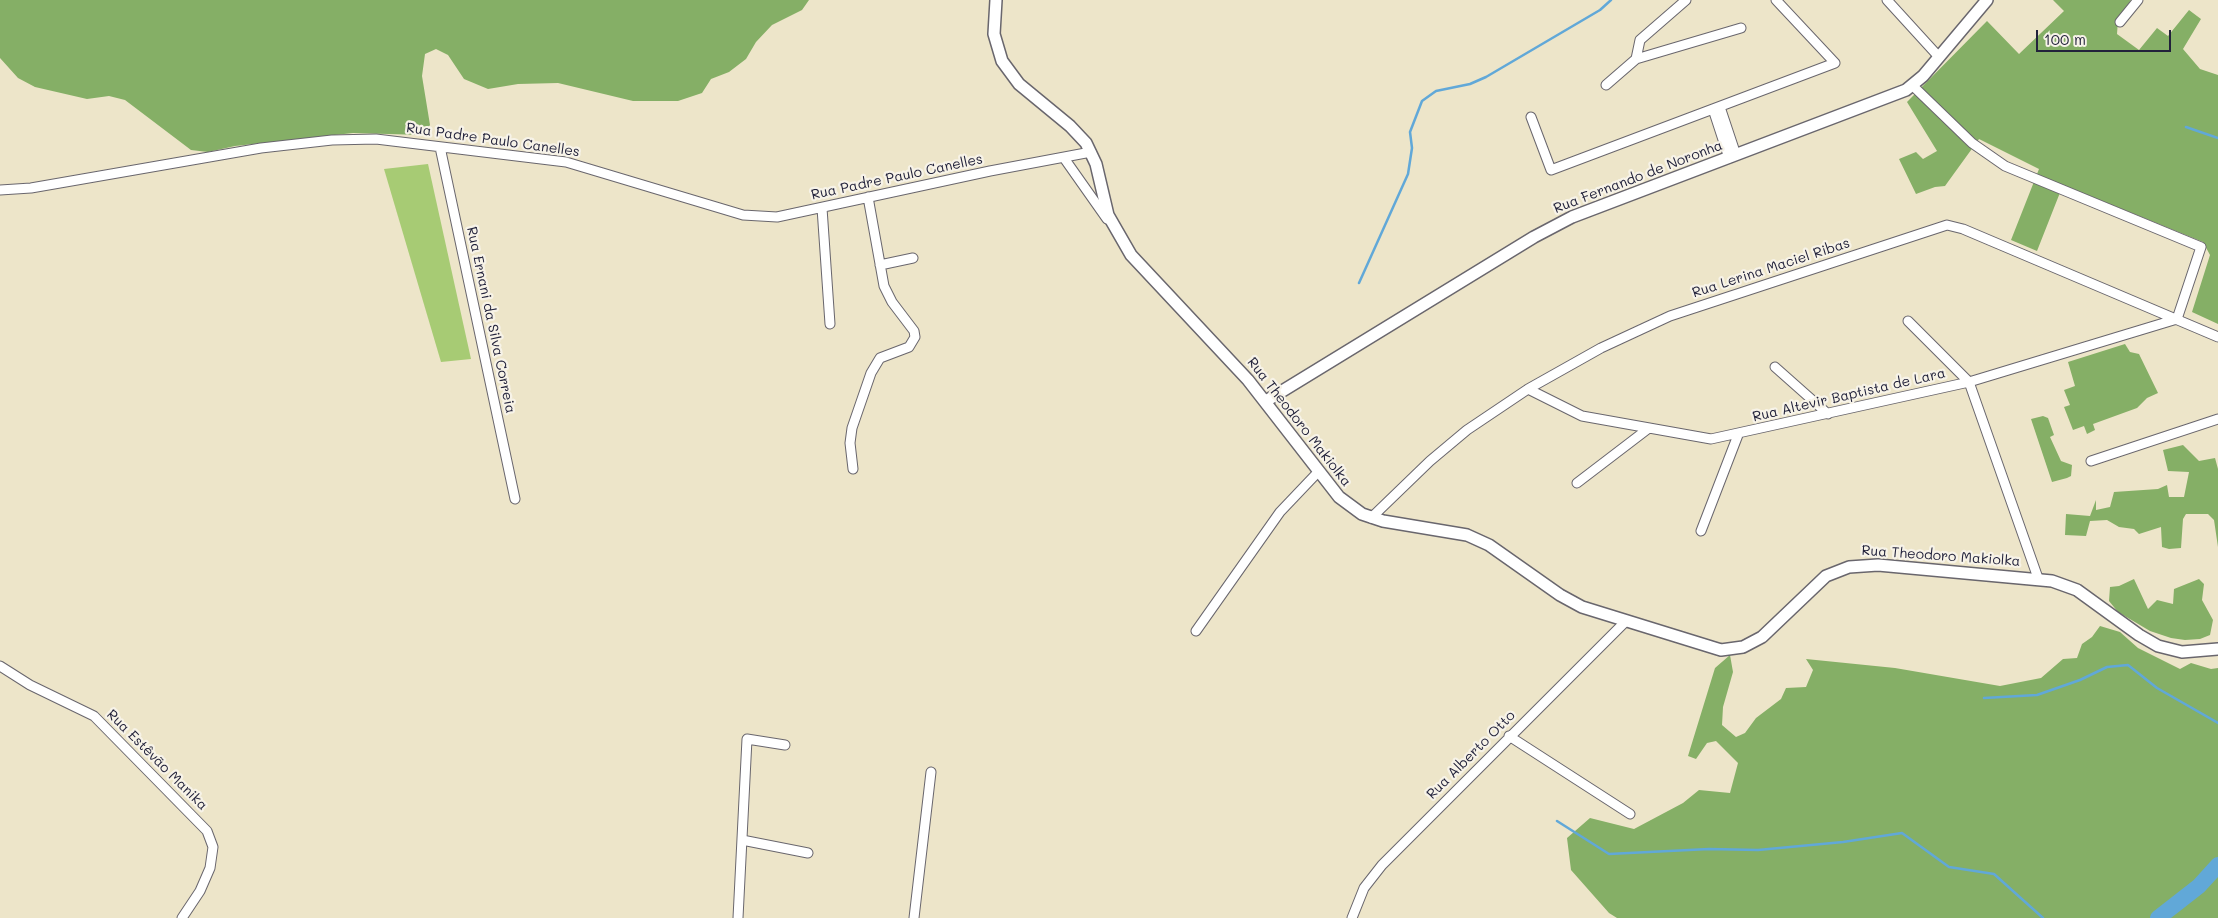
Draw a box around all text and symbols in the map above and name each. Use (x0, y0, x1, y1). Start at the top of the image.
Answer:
scale bar (2038, 20, 2173, 52)
text: 100 m (2044, 29, 2086, 49)
street label: Rua Padre Paulo Canelles (405, 120, 581, 160)
street label: Rua Fernando de Noronha (1551, 137, 1725, 217)
street label: Rua Padre Paulo Canelles (810, 151, 984, 203)
street label: Rua Ernani da Silva Correia (463, 225, 519, 415)
street label: Rua Lerina Maciel Ribas (1690, 235, 1852, 301)
street label: Rua Theodoro Makiolka (1243, 354, 1355, 490)
street label: Rua Altevir Baptista de Lara (1751, 365, 1947, 425)
street label: Rua Theodoro Makiolka (1861, 542, 2021, 570)
street label: Rua Estêvão Manika (103, 706, 211, 814)
street label: Rua Alberto Otto (1423, 707, 1519, 803)

